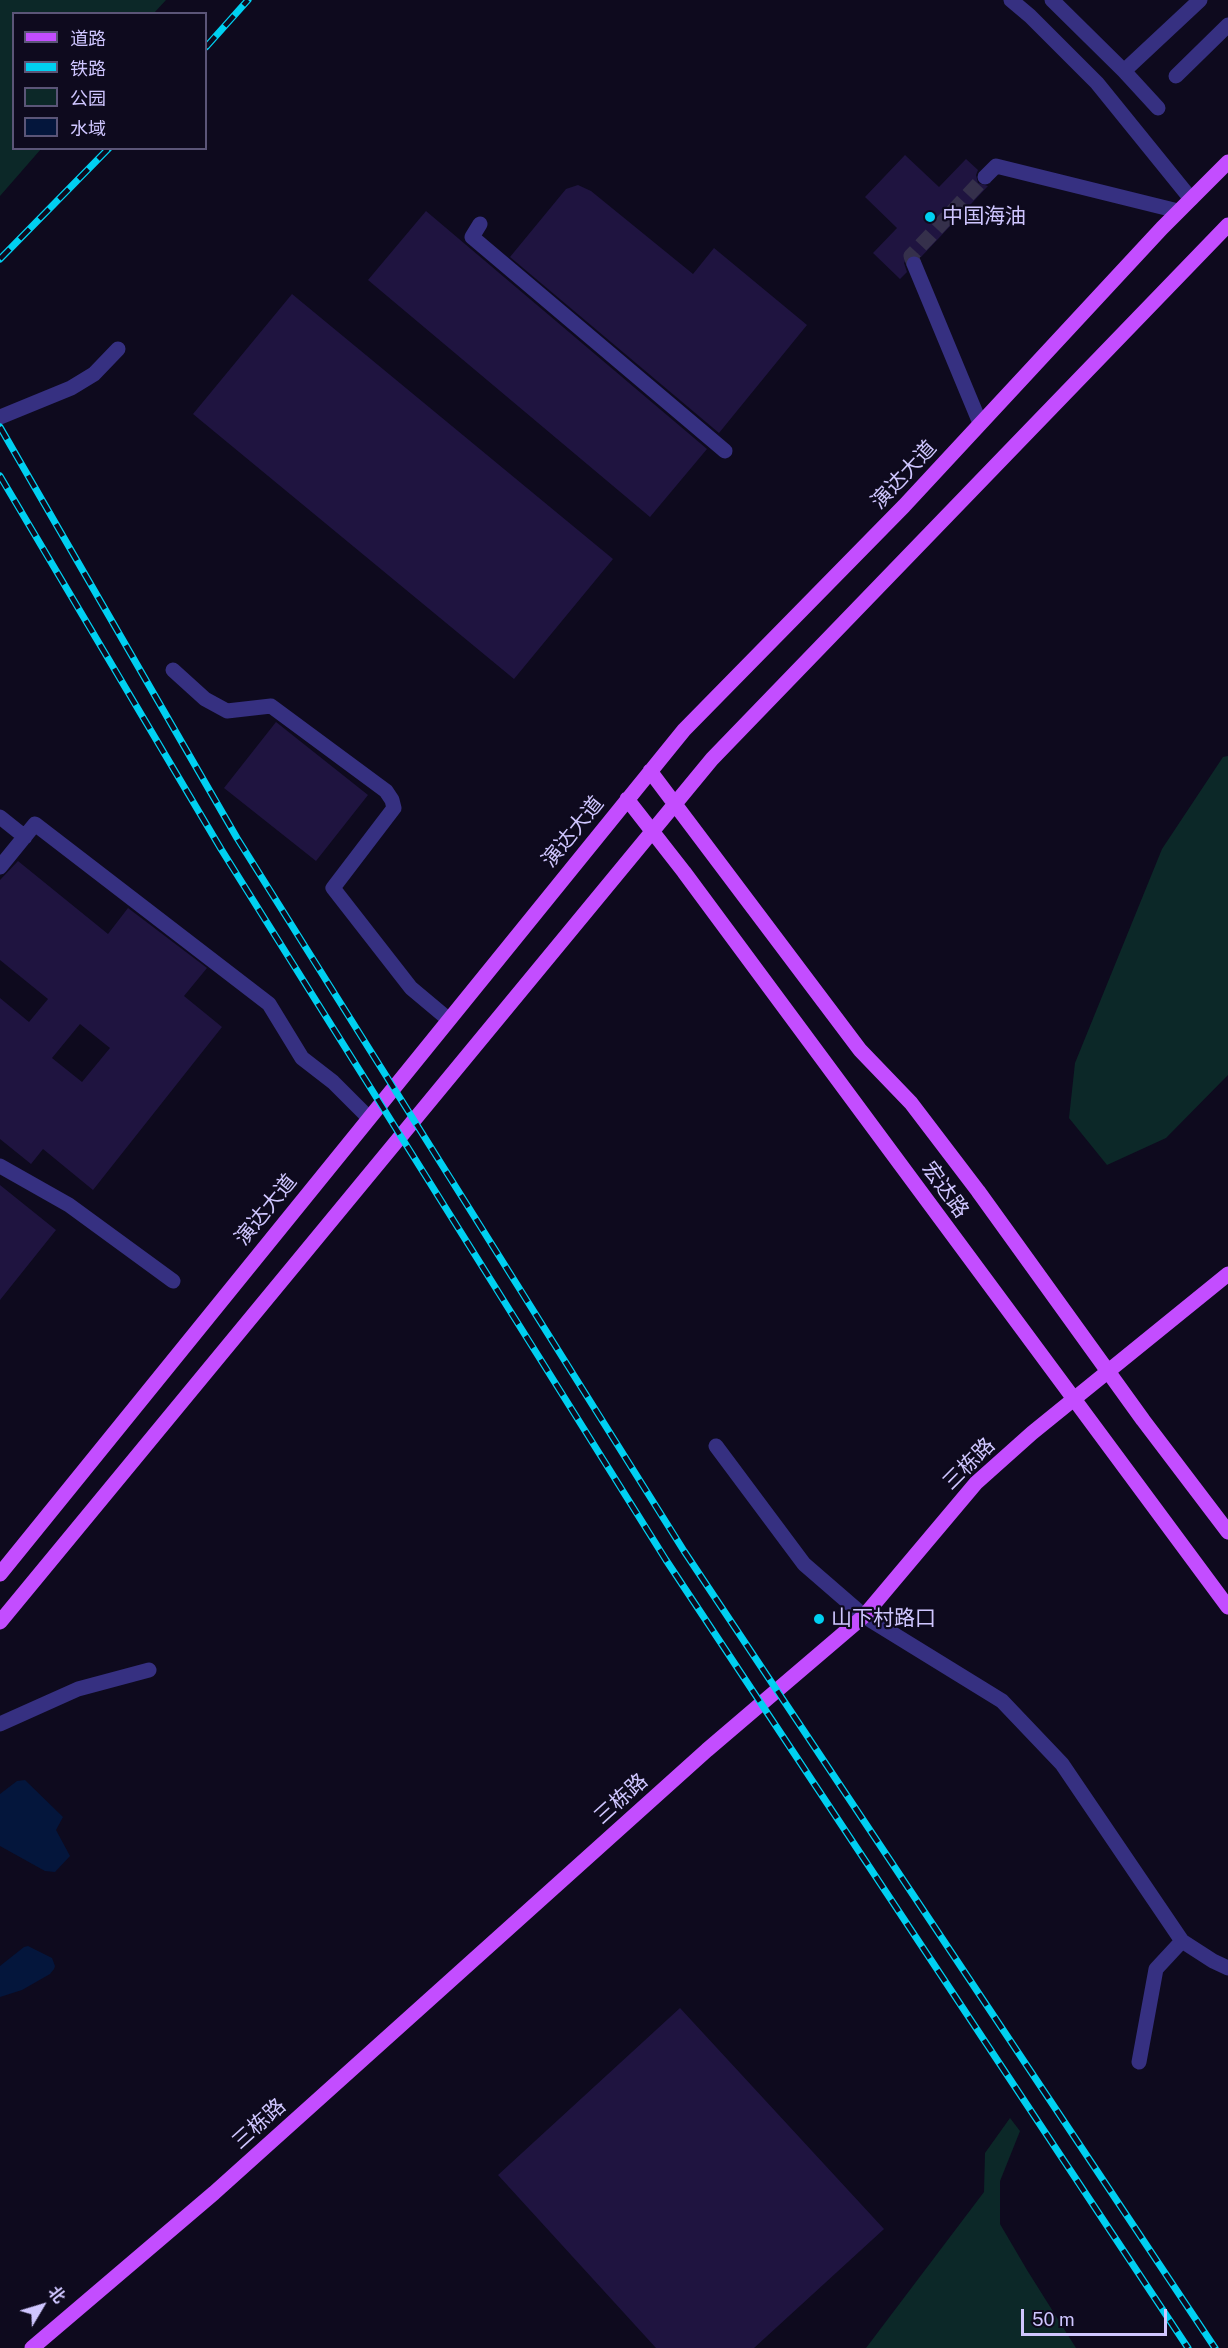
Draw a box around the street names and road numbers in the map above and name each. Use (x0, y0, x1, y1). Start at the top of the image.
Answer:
street label: 演达大道 (866, 436, 942, 514)
street label: 演达大道 (537, 791, 609, 873)
street label: 宏达路 (916, 1157, 974, 1223)
street label: 演达大道 (230, 1169, 302, 1251)
street label: 三栋路 (938, 1433, 1000, 1495)
street label: 三栋路 (589, 1769, 653, 1829)
street label: 三栋路 (227, 2094, 291, 2154)

